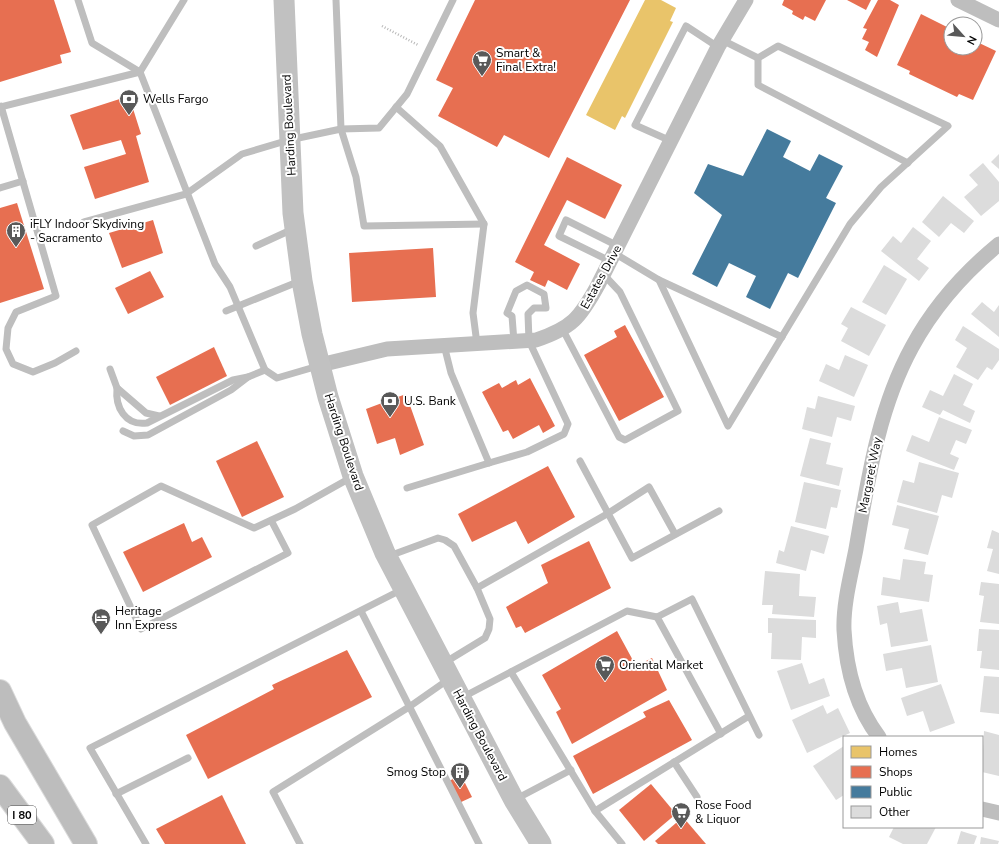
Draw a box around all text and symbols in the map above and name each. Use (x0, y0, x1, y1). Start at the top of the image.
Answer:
north arrow (943, 16, 983, 56)
text: N (963, 33, 980, 47)
place label: Smart & Final Extra! (496, 45, 556, 75)
supermarket icon: Smart & Final Extra! (471, 49, 493, 77)
street label: Harding Boulevard (278, 74, 300, 176)
bank icon: Wells Fargo (118, 88, 140, 116)
place label: Wells Fargo (143, 91, 209, 107)
place label: iFLY Indoor Skydiving - Sacramento (30, 216, 144, 246)
building icon: iFLY Indoor Skydiving - Sacramento (5, 220, 27, 248)
street label: Estates Drive (577, 242, 625, 312)
bank icon: U.S. Bank (379, 390, 401, 418)
street label: Harding Boulevard (321, 391, 367, 493)
place label: U.S. Bank (404, 393, 457, 409)
street label: Margaret Way (855, 435, 885, 514)
place label: Heritage Inn Express (115, 603, 177, 633)
hotel icon: Heritage Inn Express (90, 607, 112, 635)
supermarket icon: Oriental Market (594, 654, 616, 682)
place label: Oriental Market (619, 657, 704, 673)
street label: Harding Boulevard (449, 686, 511, 784)
legend (843, 736, 983, 828)
text: Homes (879, 744, 917, 760)
building icon: Smog Stop (449, 761, 471, 789)
place label: Smog Stop (386, 764, 446, 780)
text: Shops (879, 764, 913, 780)
text: Public (879, 784, 913, 800)
place label: Rose Food & Liquor (695, 797, 752, 827)
supermarket icon: Rose Food & Liquor (670, 801, 692, 829)
text: Other (879, 804, 911, 820)
road number: I 80 (8, 806, 36, 824)

